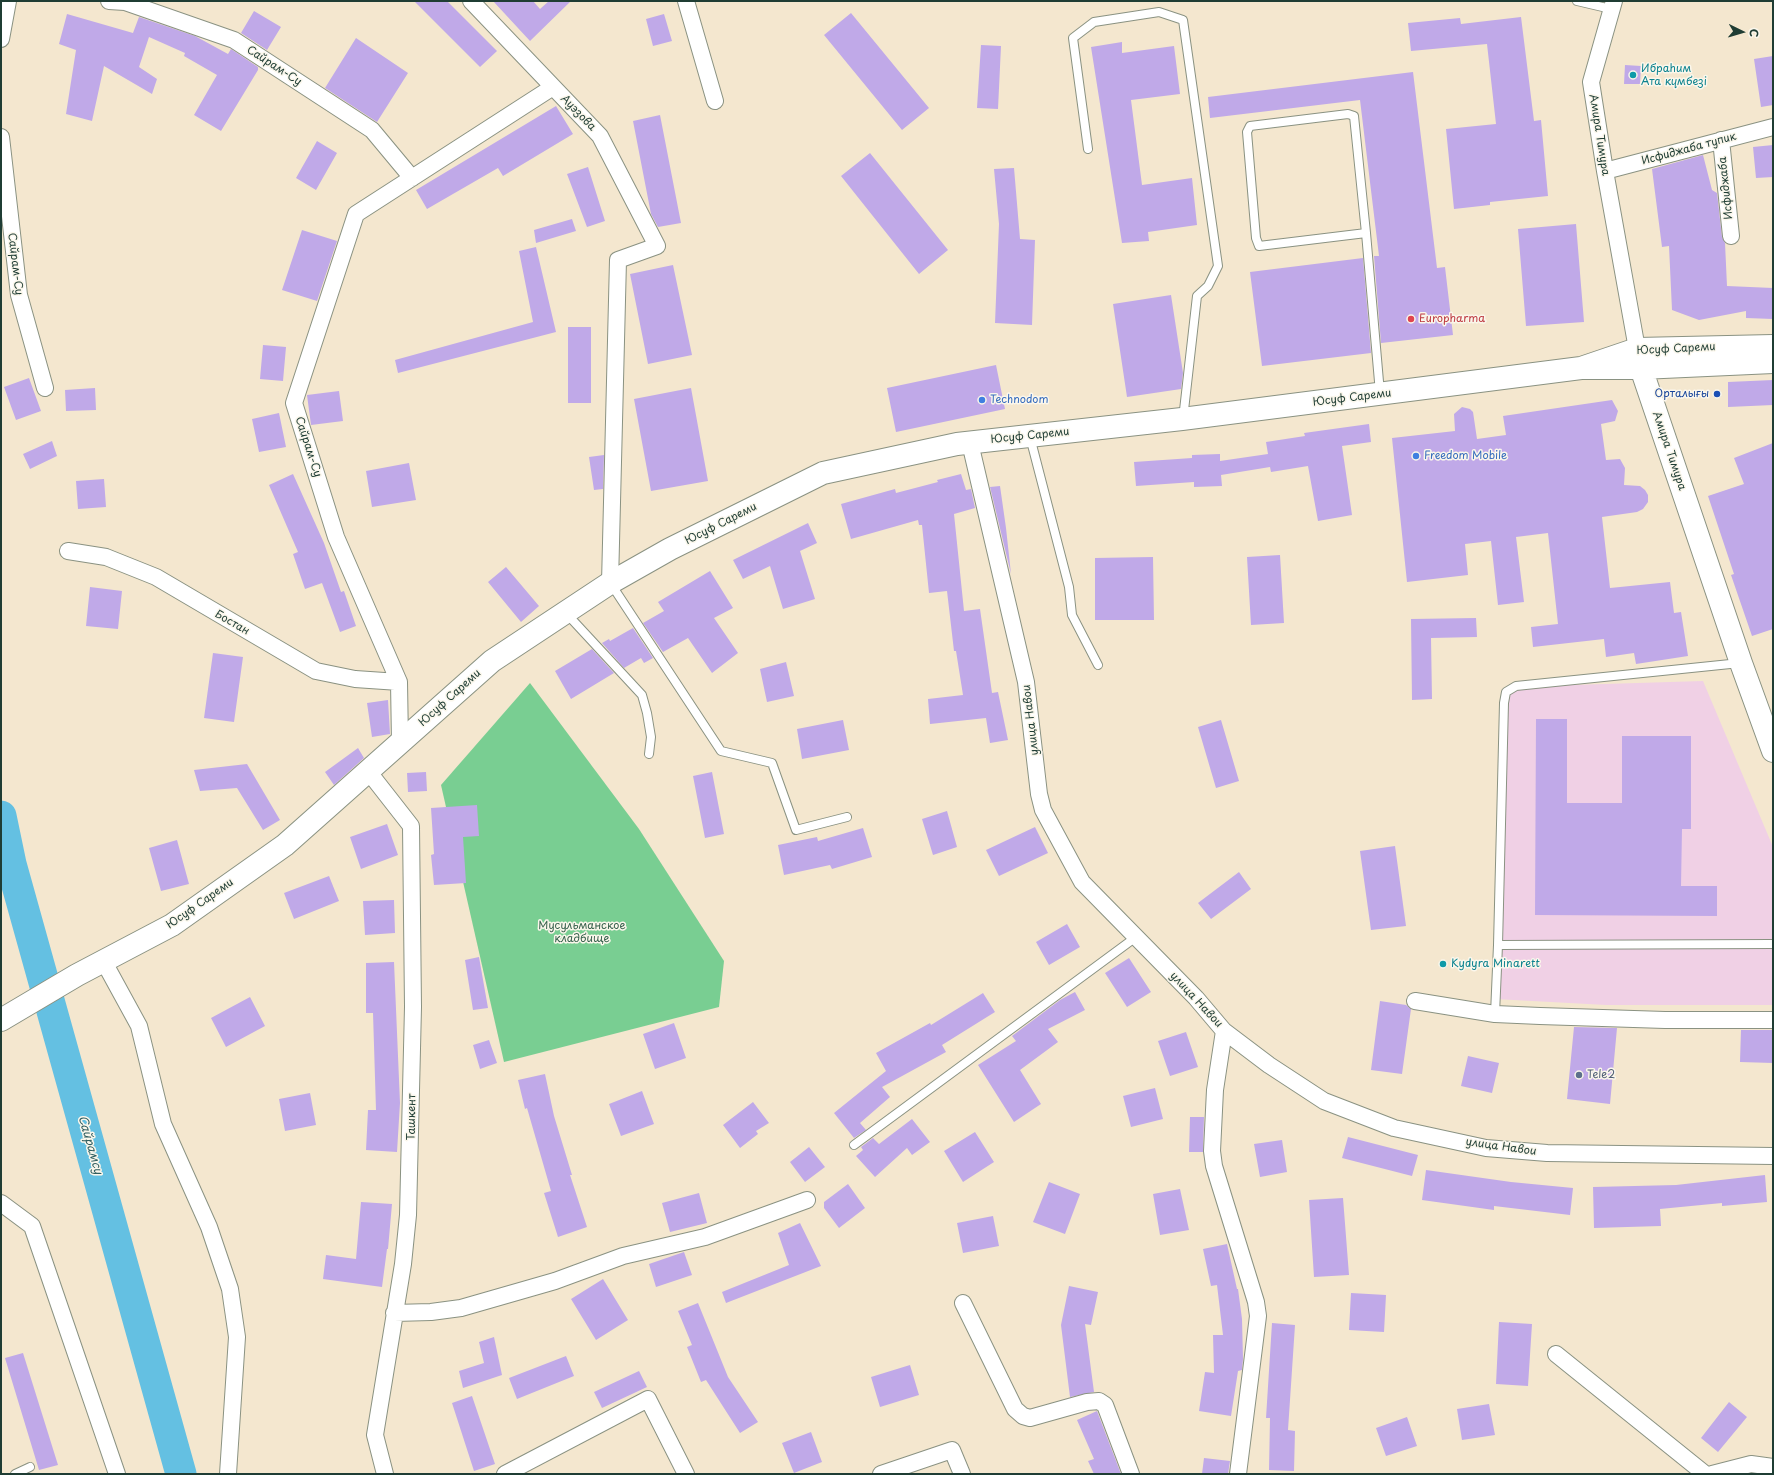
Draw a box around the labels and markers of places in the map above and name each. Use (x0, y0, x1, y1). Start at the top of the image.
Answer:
place label: Ибраhим Ата күмбезі (1641, 62, 1707, 88)
marker: Ибраhим Ата күмбезі (1628, 70, 1638, 80)
place label: Europharma (1419, 312, 1485, 326)
marker: Europharma (1406, 314, 1416, 324)
place label: Орталығы (1655, 387, 1709, 401)
marker: Орталығы (1712, 389, 1722, 399)
place label: Technodom (990, 393, 1048, 407)
marker: Technodom (977, 395, 987, 405)
place label: Freedom Mobile (1424, 449, 1507, 463)
marker: Freedom Mobile (1411, 451, 1421, 461)
place label: Kydyra Minarett (1451, 957, 1540, 971)
marker: Kydyra Minarett (1438, 959, 1448, 969)
place label: Tele2 (1587, 1068, 1615, 1082)
marker: Tele2 (1574, 1070, 1584, 1080)

